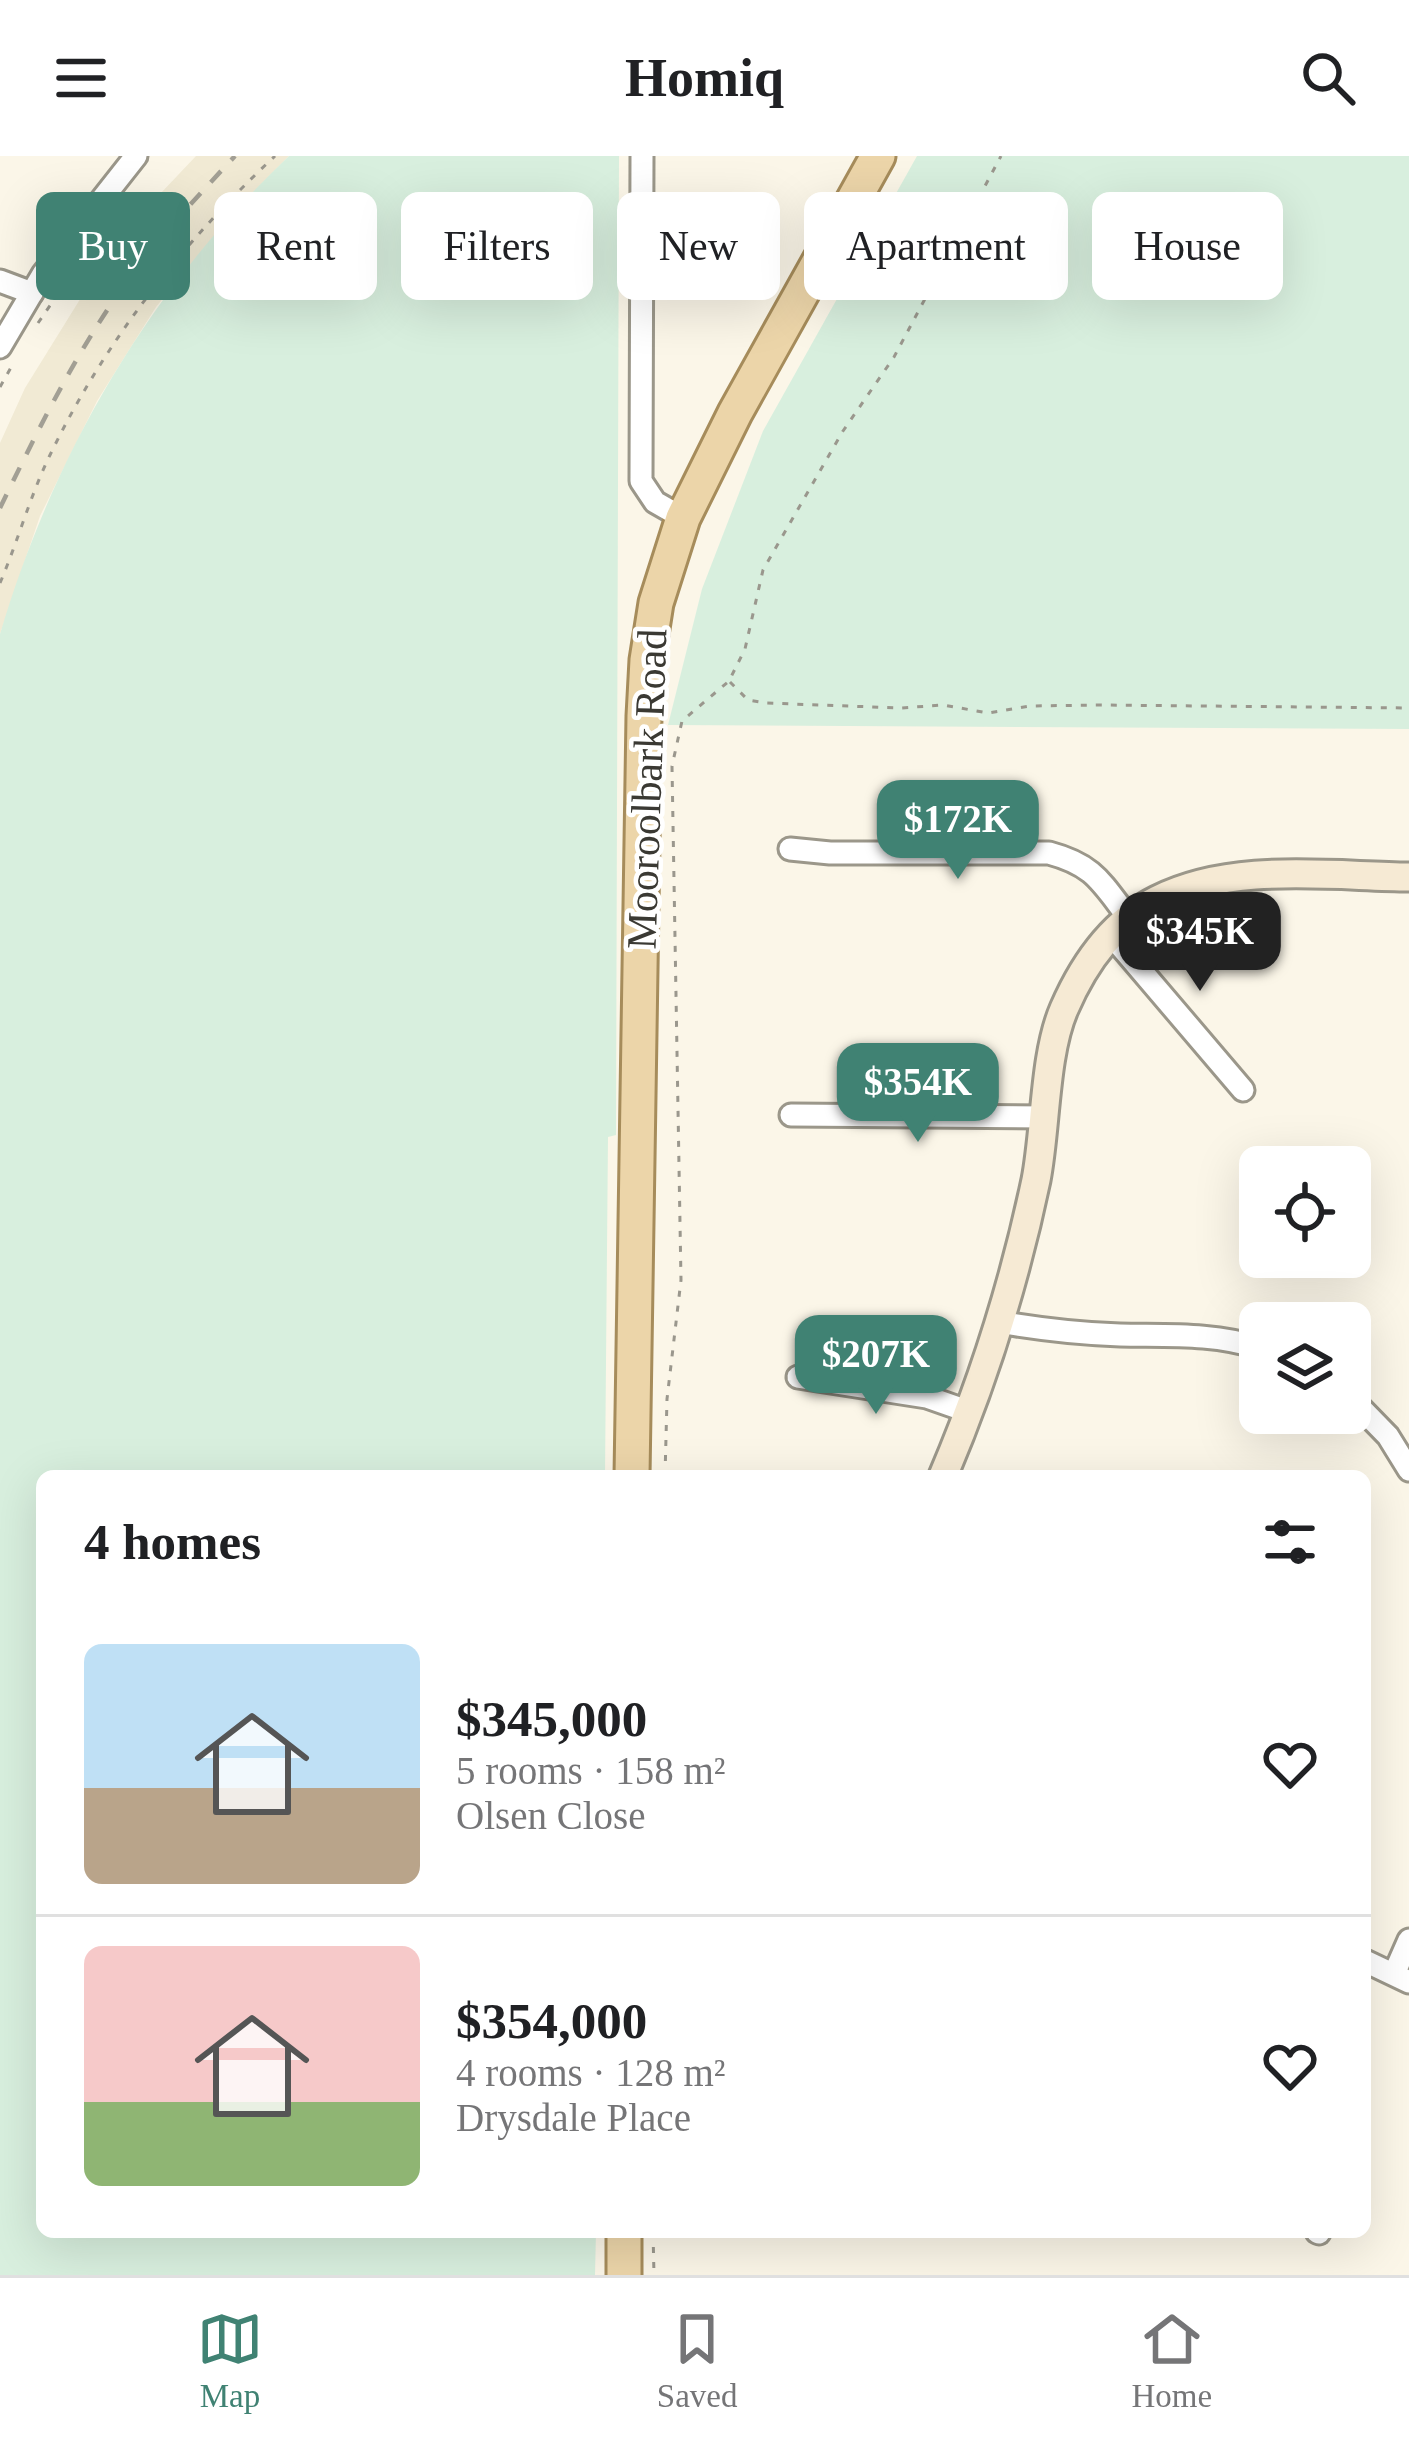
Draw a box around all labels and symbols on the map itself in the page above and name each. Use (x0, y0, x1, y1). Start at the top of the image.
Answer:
street label: Mooroolbark Road (618, 628, 676, 950)
pin: $172K (874, 780, 1042, 882)
pin: $345K (1116, 892, 1284, 994)
pin: $354K (834, 1043, 1002, 1145)
pin: $207K (792, 1315, 960, 1417)

